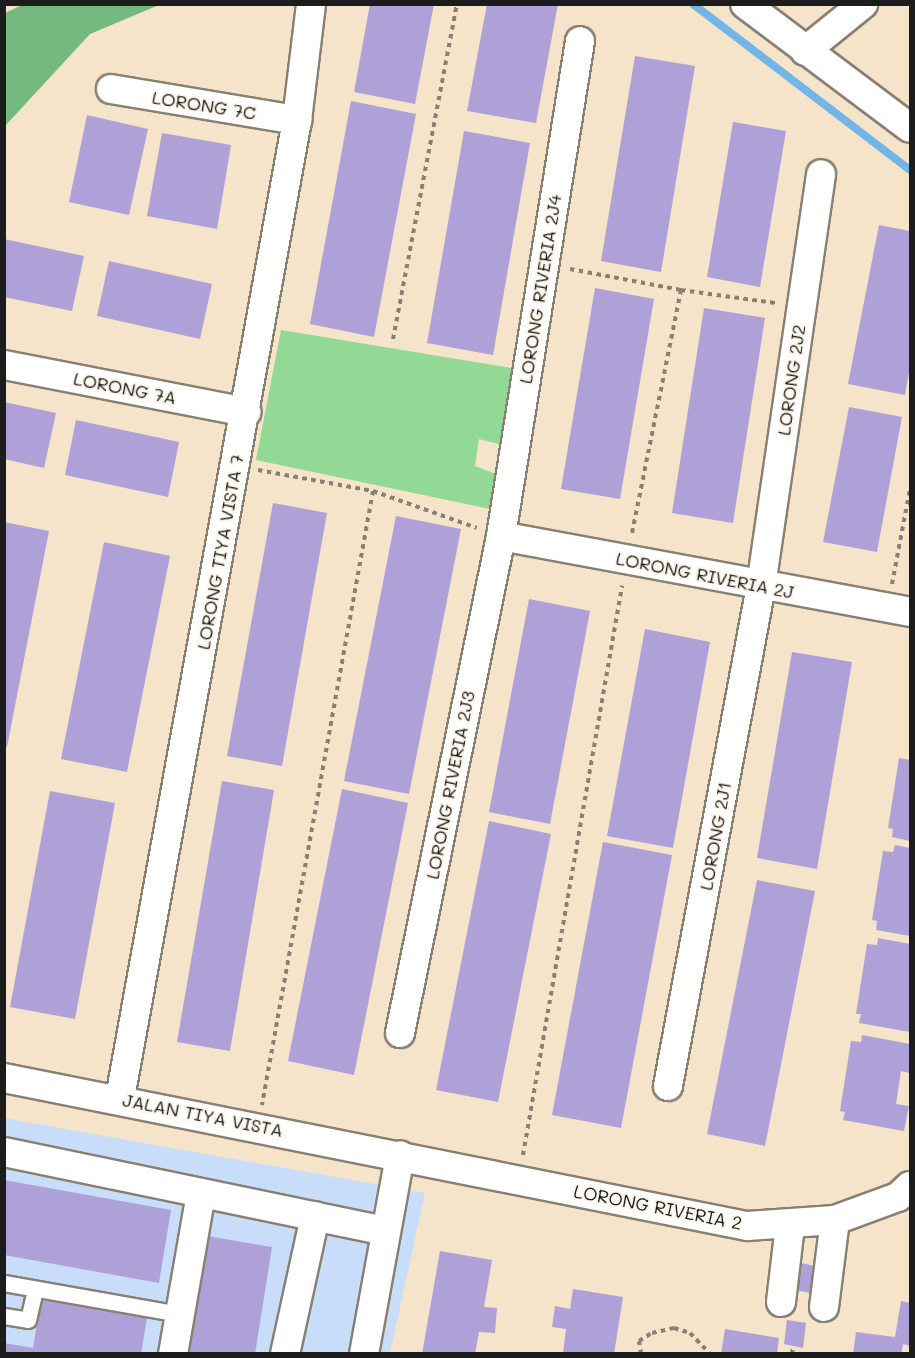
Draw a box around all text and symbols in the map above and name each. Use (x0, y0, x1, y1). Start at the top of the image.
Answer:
street label: LORONG 7C (151, 86, 257, 124)
street label: LORONG RIVERIA 2J4 (514, 193, 566, 385)
street label: LORONG 2J2 (773, 323, 809, 437)
street label: LORONG 7A (72, 367, 178, 409)
street label: LORONG TIYA VISTA 7 (192, 453, 248, 651)
street label: LORONG RIVERIA 2J (614, 547, 796, 603)
street label: LORONG RIVERIA 2J3 (421, 689, 479, 881)
street label: LORONG 2J1 (695, 780, 735, 892)
street label: JALAN TIYA VISTA (121, 1089, 285, 1141)
street label: LORONG RIVERIA 2 (572, 1180, 744, 1234)

